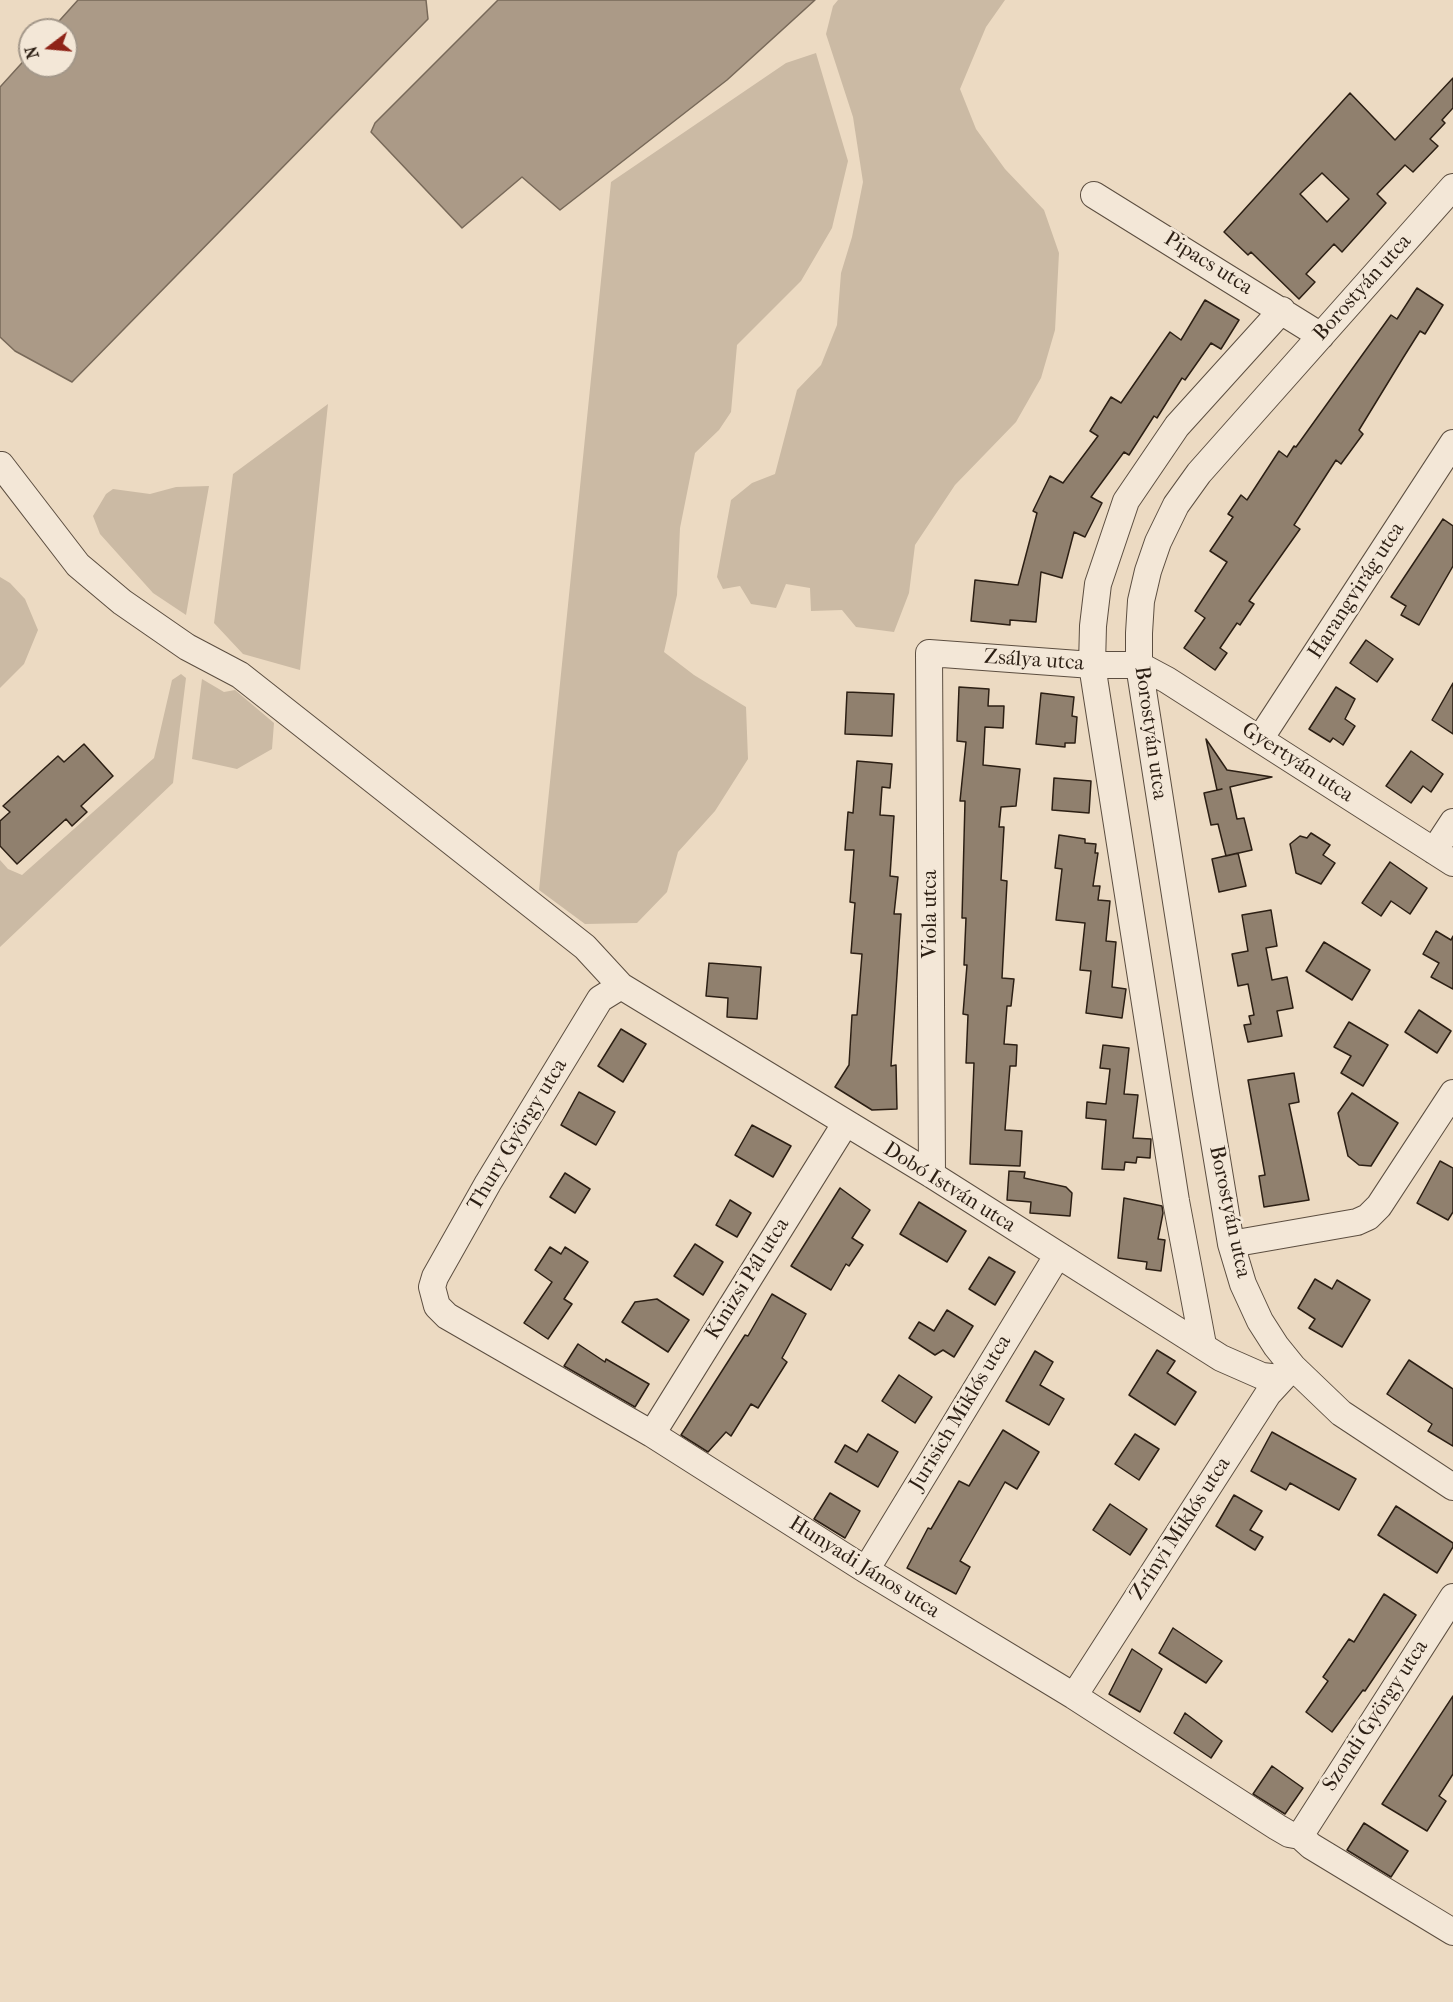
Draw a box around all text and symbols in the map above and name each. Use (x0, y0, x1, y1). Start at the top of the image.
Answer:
north arrow (18, 18, 78, 78)
text: N (21, 44, 43, 61)
street label: Pipacs utca (1159, 227, 1257, 301)
street label: Borostyán utca (1309, 230, 1417, 346)
street label: Harangvirág utca (1303, 518, 1411, 664)
street label: Zsálya utca (983, 645, 1085, 677)
street label: Borostyán utca (1128, 665, 1172, 801)
street label: Gyertyán utca (1236, 718, 1358, 808)
street label: Viola utca (918, 870, 944, 958)
street label: Thury György utca (463, 1054, 573, 1216)
street label: Dobó István utca (878, 1137, 1020, 1239)
street label: Borostyán utca (1203, 1144, 1255, 1280)
street label: Kinizsi Pál utca (701, 1214, 795, 1344)
street label: Jurisich Miklós utca (905, 1331, 1017, 1495)
street label: Zrínyi Miklós utca (1125, 1453, 1237, 1605)
street label: Hunyadi János utca (784, 1511, 944, 1625)
street label: Szondi György utca (1318, 1636, 1434, 1796)

